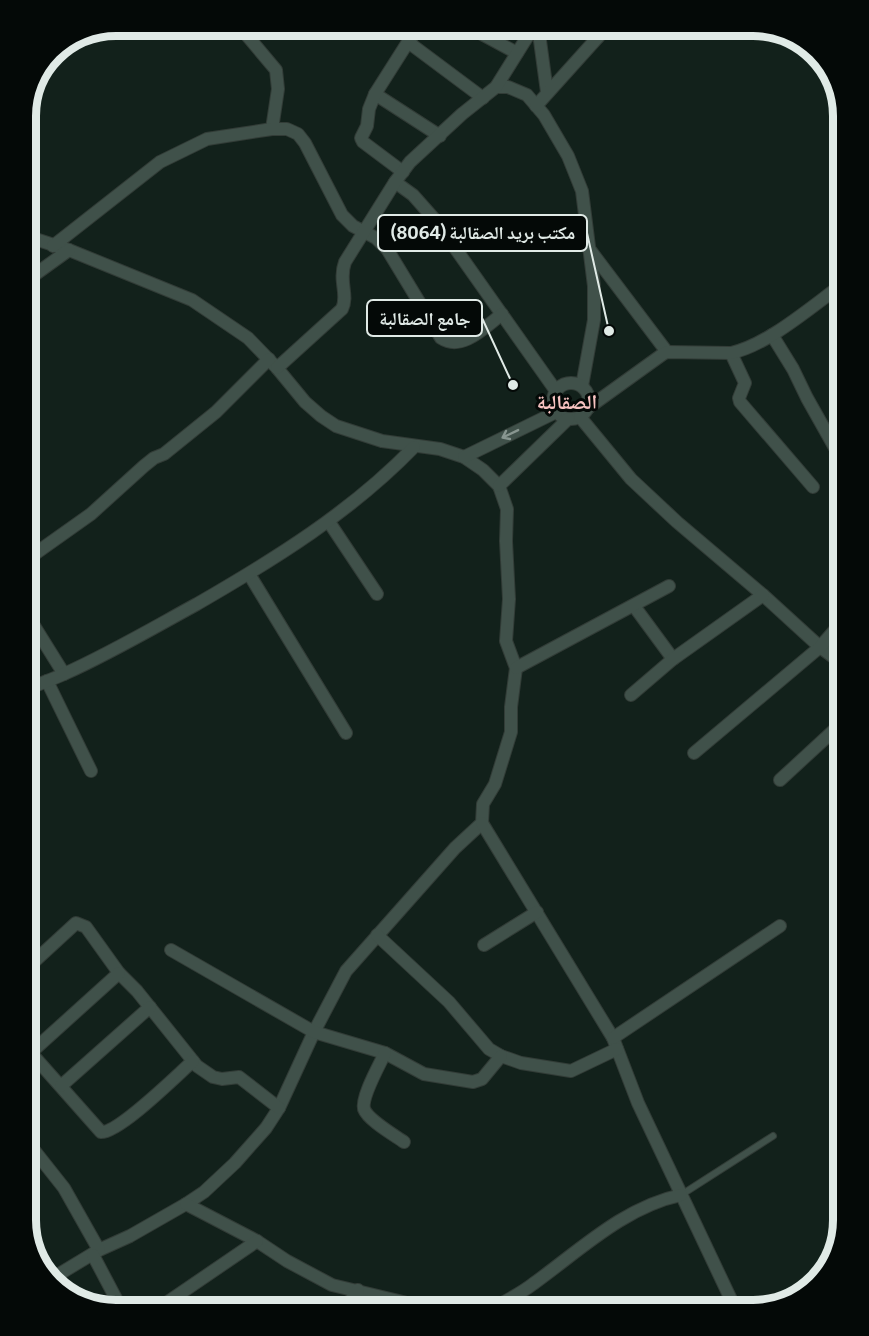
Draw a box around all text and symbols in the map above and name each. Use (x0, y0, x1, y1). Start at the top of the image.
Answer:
callout: مكتب بريد الصقالبة (8064) (378, 215, 587, 251)
text: مكتب بريد الصقالبة (8064) (391, 222, 575, 244)
callout: جامع الصقالبة (367, 300, 482, 336)
text: جامع الصقالبة (379, 308, 471, 331)
district label: الصقالبة (537, 390, 597, 414)
one-way arrow (502, 429, 520, 441)

